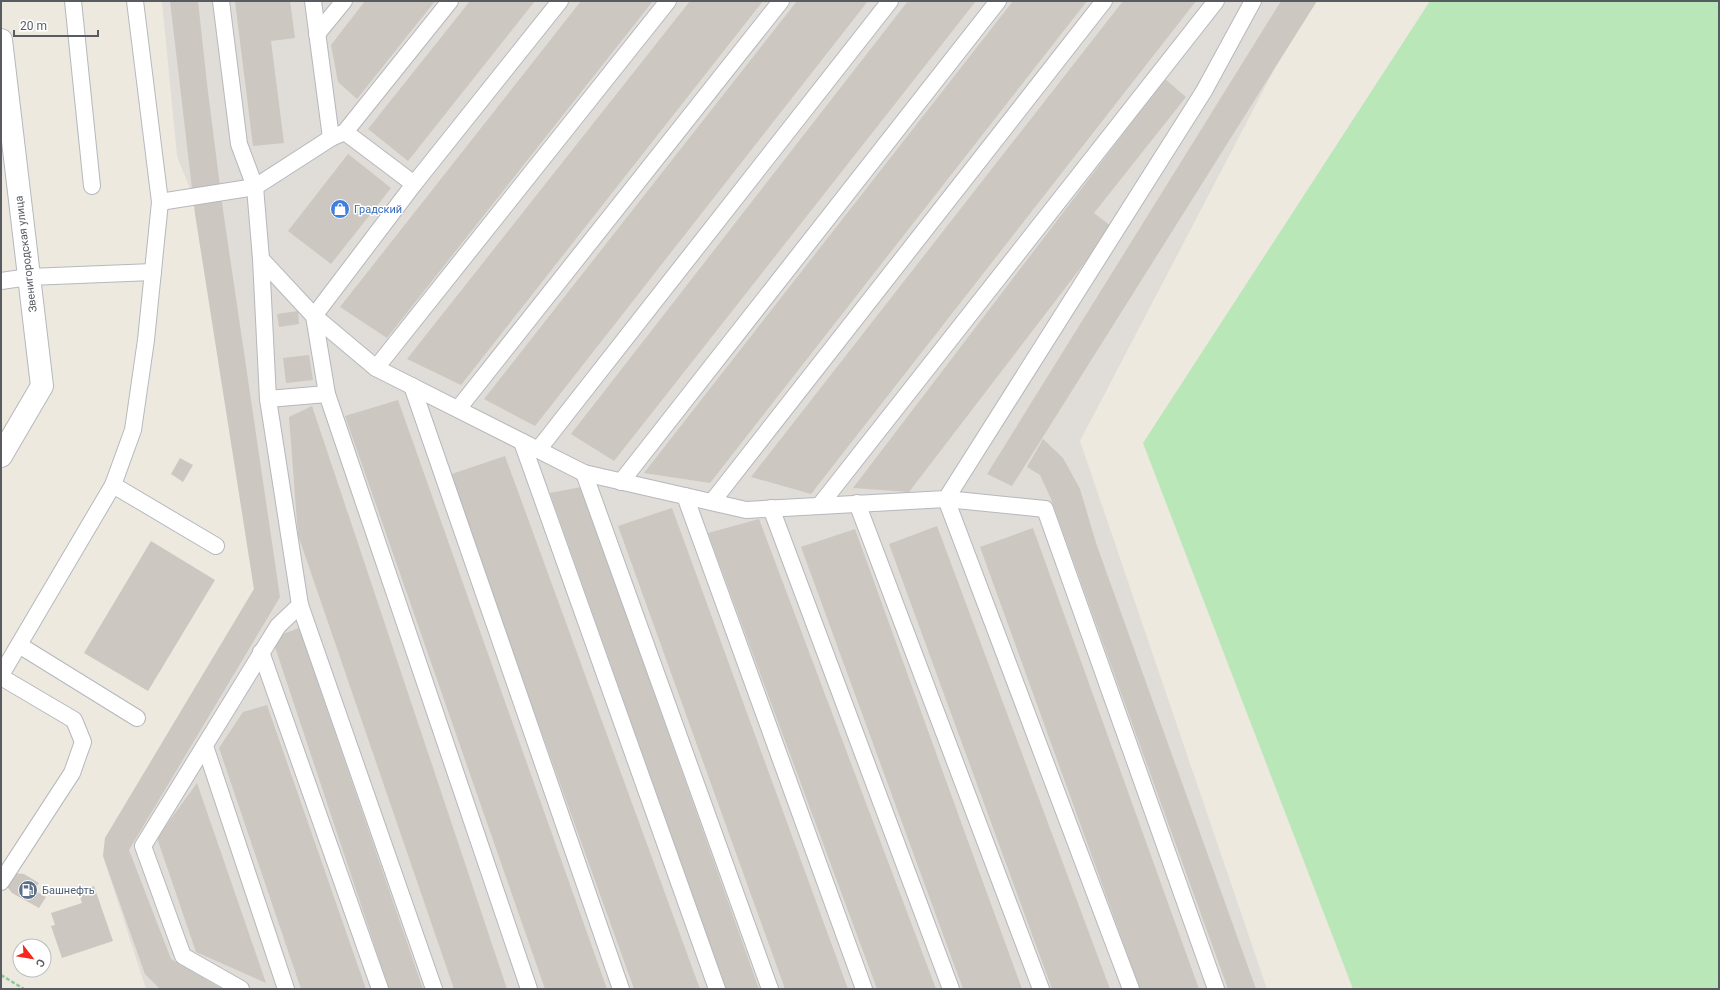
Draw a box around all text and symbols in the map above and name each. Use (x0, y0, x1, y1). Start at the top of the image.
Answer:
scale bar (14, 12, 98, 38)
text: 20 m (20, 19, 47, 33)
street label: Звенигородская улица (12, 195, 40, 313)
shop icon: Градский (329, 198, 351, 220)
place label: Градский (354, 203, 402, 216)
fuel station icon: Башнефть (17, 879, 39, 901)
place label: Башнефть (42, 884, 95, 897)
north arrow (12, 938, 52, 978)
text: С (33, 956, 48, 969)

